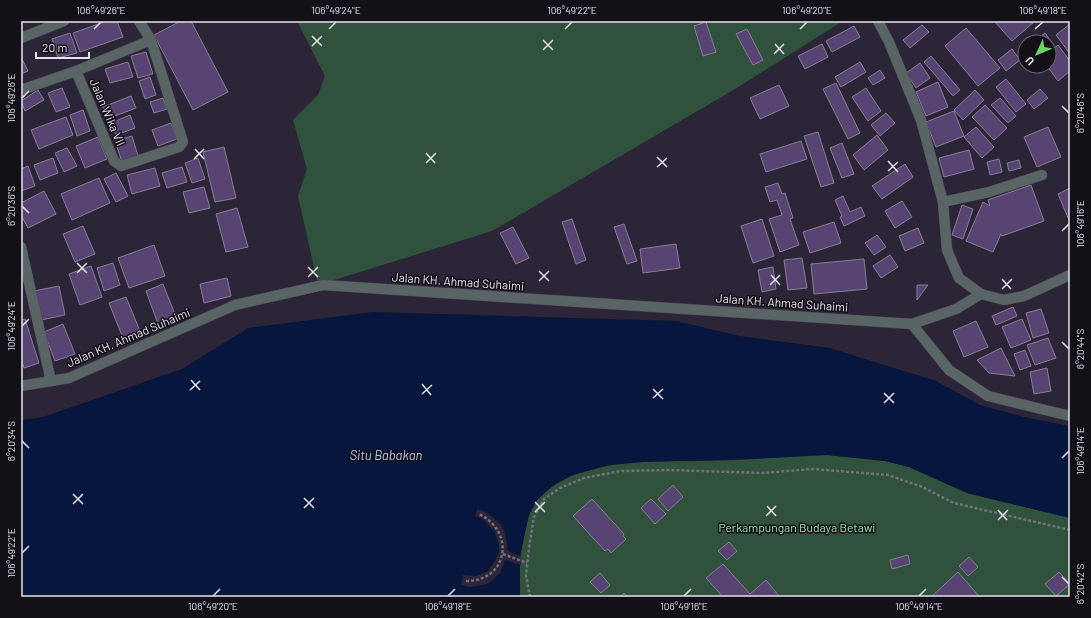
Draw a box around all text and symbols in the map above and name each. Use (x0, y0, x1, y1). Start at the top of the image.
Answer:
text: 106°49'26"E (76, 4, 126, 16)
text: 106°49'24"E (311, 4, 361, 16)
text: 106°49'22"E (547, 4, 597, 16)
text: 106°49'20"E (782, 4, 832, 16)
text: 106°49'18"E (1019, 4, 1067, 16)
scale bar (36, 34, 89, 60)
north arrow (1017, 34, 1057, 74)
text: 20 m (42, 40, 68, 54)
text: U (1022, 54, 1037, 68)
text: 106°49'26"E (5, 73, 17, 123)
street label: Jalan Wika VII (87, 76, 129, 148)
text: 6°20'46"S (1074, 93, 1086, 133)
text: 6°20'36"S (5, 186, 17, 226)
text: 106°49'16"E (1074, 200, 1086, 248)
street label: Jalan KH. Ahmad Suhaimi (391, 269, 525, 293)
street label: Jalan KH. Ahmad Suhaimi (715, 290, 849, 314)
text: 106°49'24"E (5, 301, 17, 351)
street label: Jalan KH. Ahmad Suhaimi (64, 305, 192, 369)
text: 6°20'44"S (1074, 329, 1086, 369)
text: 6°20'34"S (5, 421, 17, 461)
text: 106°49'14"E (1074, 427, 1086, 475)
water label: Situ Babakan (350, 447, 423, 463)
park label: Perkampungan Budaya Betawi (719, 520, 875, 534)
text: 106°49'22"E (5, 528, 17, 578)
text: 6°20'42"S (1074, 564, 1086, 604)
text: 106°49'20"E (188, 600, 238, 612)
text: 106°49'18"E (424, 600, 472, 612)
text: 106°49'16"E (660, 600, 708, 612)
text: 106°49'14"E (895, 600, 943, 612)

